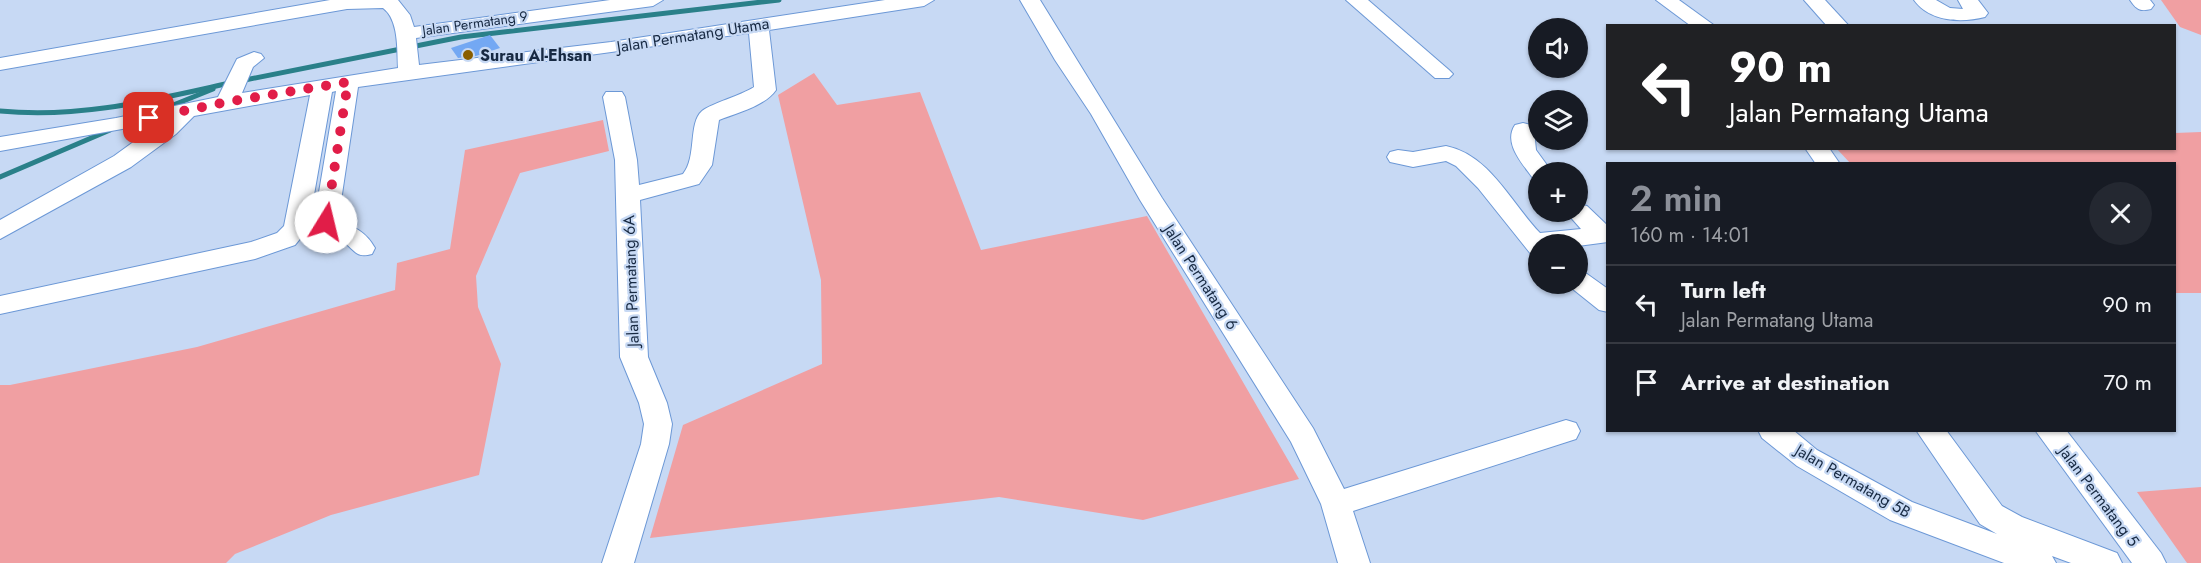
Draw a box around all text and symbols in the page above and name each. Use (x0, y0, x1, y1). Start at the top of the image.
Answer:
street label: Jalan Permatang 9 (419, 6, 529, 41)
street label: Jalan Permatang Utama (613, 12, 771, 59)
map controls (1528, 18, 1588, 294)
button: sound (1528, 18, 1588, 78)
text: 90 m (1729, 37, 1832, 98)
place label: Surau Al-Ehsan (480, 44, 592, 67)
marker: Surau Al-Ehsan (461, 48, 475, 62)
icon: left (1630, 48, 1708, 126)
button: layers (1528, 90, 1588, 150)
pin (123, 92, 174, 143)
text: Jalan Permatang Utama (1729, 93, 1989, 132)
icon: arrive (132, 101, 165, 134)
button: + (1528, 162, 1588, 222)
text: 2 min (1630, 172, 1722, 224)
button: close (2089, 182, 2152, 245)
position arrow (294, 190, 358, 254)
street label: Jalan Permatang 6A (617, 214, 645, 349)
street label: Jalan Permatang 6 (1157, 218, 1244, 334)
text: 160 m · 14:01 (1630, 221, 1750, 250)
button: − (1528, 234, 1588, 294)
text: Turn left (1681, 274, 1766, 306)
icon: left (1630, 288, 1663, 321)
text: 90 m (2102, 288, 2152, 320)
text: Jalan Permatang Utama (1681, 306, 1873, 335)
icon: arrive (1630, 366, 1663, 399)
text: Arrive at destination (1681, 366, 1890, 398)
text: 70 m (2103, 366, 2152, 398)
street label: Jalan Permatang 5B (1789, 438, 1915, 524)
street label: Jalan Permatang 5 (2052, 439, 2145, 551)

